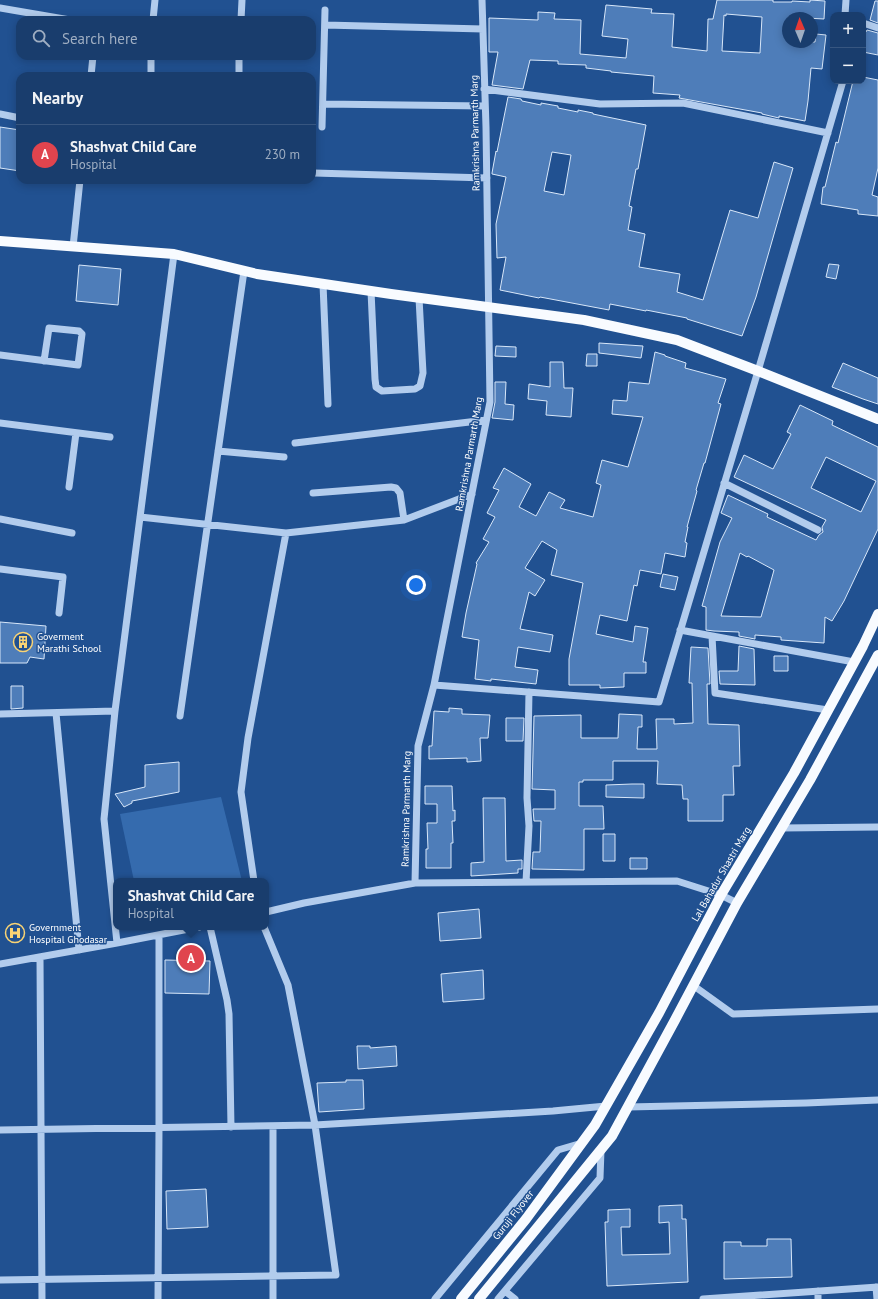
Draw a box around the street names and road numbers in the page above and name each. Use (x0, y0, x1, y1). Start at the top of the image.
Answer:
street label: Ramkrishna Parmarth Marg (467, 75, 483, 191)
street label: Ramkrishna Parmarth Marg (453, 396, 485, 512)
street label: Ramkrishna Parmarth Marg (398, 751, 414, 867)
street label: Lal Bahadur Shastri Marg (689, 824, 753, 924)
street label: Guruji Flyover (490, 1187, 537, 1242)

